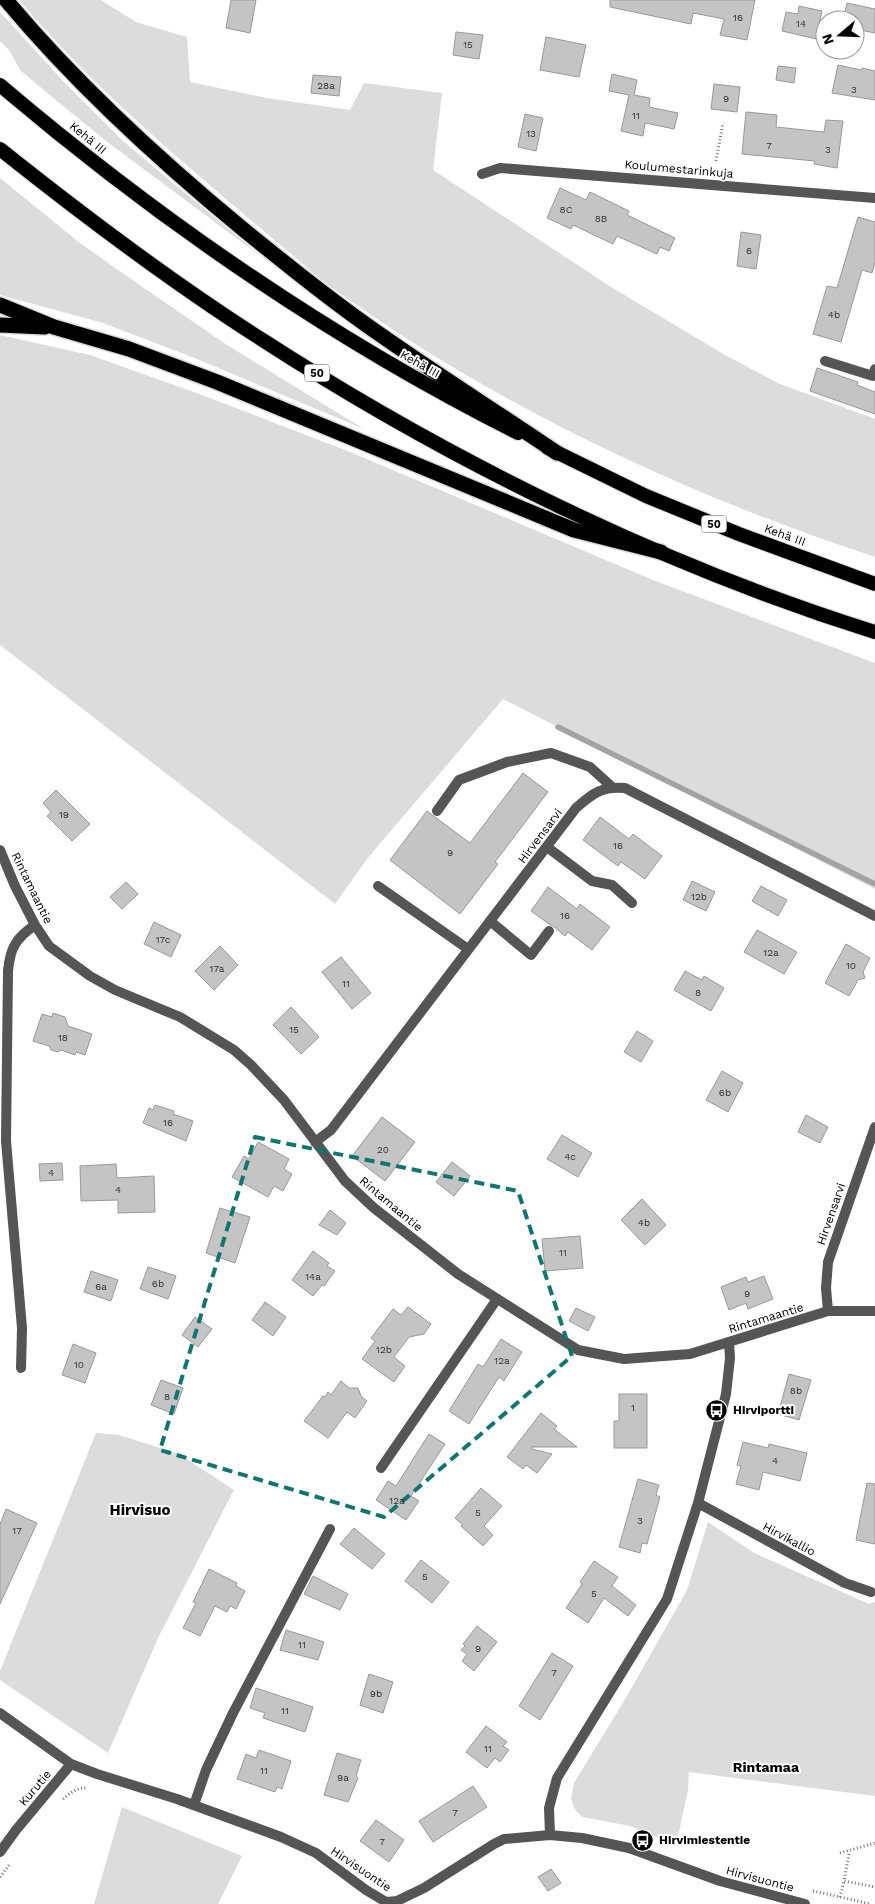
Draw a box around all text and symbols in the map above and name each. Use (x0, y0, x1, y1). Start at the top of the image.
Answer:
north arrow (815, 10, 865, 60)
house number: 16 (733, 12, 743, 23)
house number: 14 (796, 18, 806, 29)
text: N (818, 32, 837, 47)
house number: 15 (463, 39, 473, 50)
house number: 28a (317, 80, 335, 91)
house number: 3 (851, 84, 857, 95)
house number: 9 (723, 93, 729, 104)
house number: 11 (632, 110, 640, 121)
street label: Kehä III (67, 119, 109, 157)
house number: 13 (526, 128, 536, 139)
house number: 7 (766, 140, 772, 151)
house number: 3 (825, 144, 831, 155)
street label: Koulumestarinkuja (624, 157, 734, 181)
house number: 8C (559, 204, 573, 215)
house number: 8B (595, 213, 607, 224)
house number: 6 (746, 245, 752, 256)
house number: 4b (828, 309, 840, 320)
street label: Kehä III (398, 347, 442, 381)
road number: 50 (304, 364, 330, 382)
road number: 50 (702, 516, 726, 532)
street label: Kehä III (762, 521, 808, 549)
street label: Hirvensarvi (515, 806, 565, 866)
house number: 19 (59, 809, 69, 820)
house number: 16 (613, 840, 623, 851)
house number: 9 (447, 847, 453, 858)
street label: Rintamaantie (9, 850, 55, 926)
house number: 12b (691, 891, 707, 902)
house number: 16 (560, 910, 570, 921)
house number: 17c (156, 934, 171, 945)
house number: 12a (763, 947, 779, 958)
house number: 10 (846, 960, 856, 971)
house number: 17a (210, 963, 225, 974)
house number: 11 (342, 978, 350, 989)
house number: 8 (695, 987, 701, 998)
house number: 15 (289, 1024, 299, 1035)
house number: 18 (58, 1032, 68, 1043)
house number: 6b (719, 1087, 731, 1098)
house number: 16 (163, 1117, 173, 1128)
house number: 20 (377, 1144, 389, 1155)
house number: 4c (564, 1151, 576, 1162)
house number: 4 (48, 1167, 54, 1178)
street label: Rintamaantie (357, 1174, 425, 1234)
street label: Hirvensarvi (814, 1181, 848, 1247)
house number: 4 (115, 1184, 121, 1195)
house number: 4b (638, 1217, 650, 1228)
house number: 11 (559, 1247, 567, 1258)
house number: 14a (305, 1271, 321, 1282)
house number: 6b (152, 1278, 164, 1289)
house number: 6a (95, 1281, 107, 1292)
house number: 9 (744, 1288, 750, 1299)
street label: Rintamaantie (727, 1300, 805, 1336)
house number: 12b (376, 1344, 392, 1355)
house number: 12a (494, 1355, 510, 1366)
house number: 10 (74, 1359, 84, 1370)
house number: 8b (790, 1385, 802, 1396)
house number: 8 (164, 1391, 170, 1402)
bus stop icon: Hirviportti (705, 1398, 729, 1422)
house number: 1 (631, 1402, 635, 1413)
place label: Hirviportti (733, 1403, 794, 1417)
house number: 4 (772, 1455, 778, 1466)
house number: 12a (389, 1495, 405, 1506)
district label: Hirvisuo (110, 1501, 171, 1519)
house number: 5 (475, 1507, 481, 1518)
house number: 3 (637, 1515, 643, 1526)
street label: Hirvikallio (760, 1519, 818, 1559)
house number: 17 (12, 1525, 22, 1536)
house number: 5 (422, 1571, 428, 1582)
house number: 5 (591, 1588, 597, 1599)
house number: 11 (298, 1639, 306, 1650)
house number: 9 (475, 1643, 481, 1654)
house number: 7 (551, 1667, 557, 1678)
house number: 9b (370, 1688, 382, 1699)
house number: 11 (281, 1705, 289, 1716)
house number: 11 (484, 1743, 492, 1754)
district label: Rintamaa (733, 1759, 800, 1775)
house number: 11 (260, 1765, 268, 1776)
street label: Kurutie (16, 1767, 54, 1809)
house number: 9a (337, 1772, 349, 1783)
house number: 7 (452, 1807, 458, 1818)
bus stop icon: Hirvimiestentie (631, 1828, 655, 1852)
place label: Hirvimiestentie (659, 1833, 750, 1847)
house number: 7 (379, 1836, 385, 1847)
street label: Hirvisuontie (328, 1844, 394, 1894)
street label: Hirvisuontie (725, 1863, 796, 1895)

